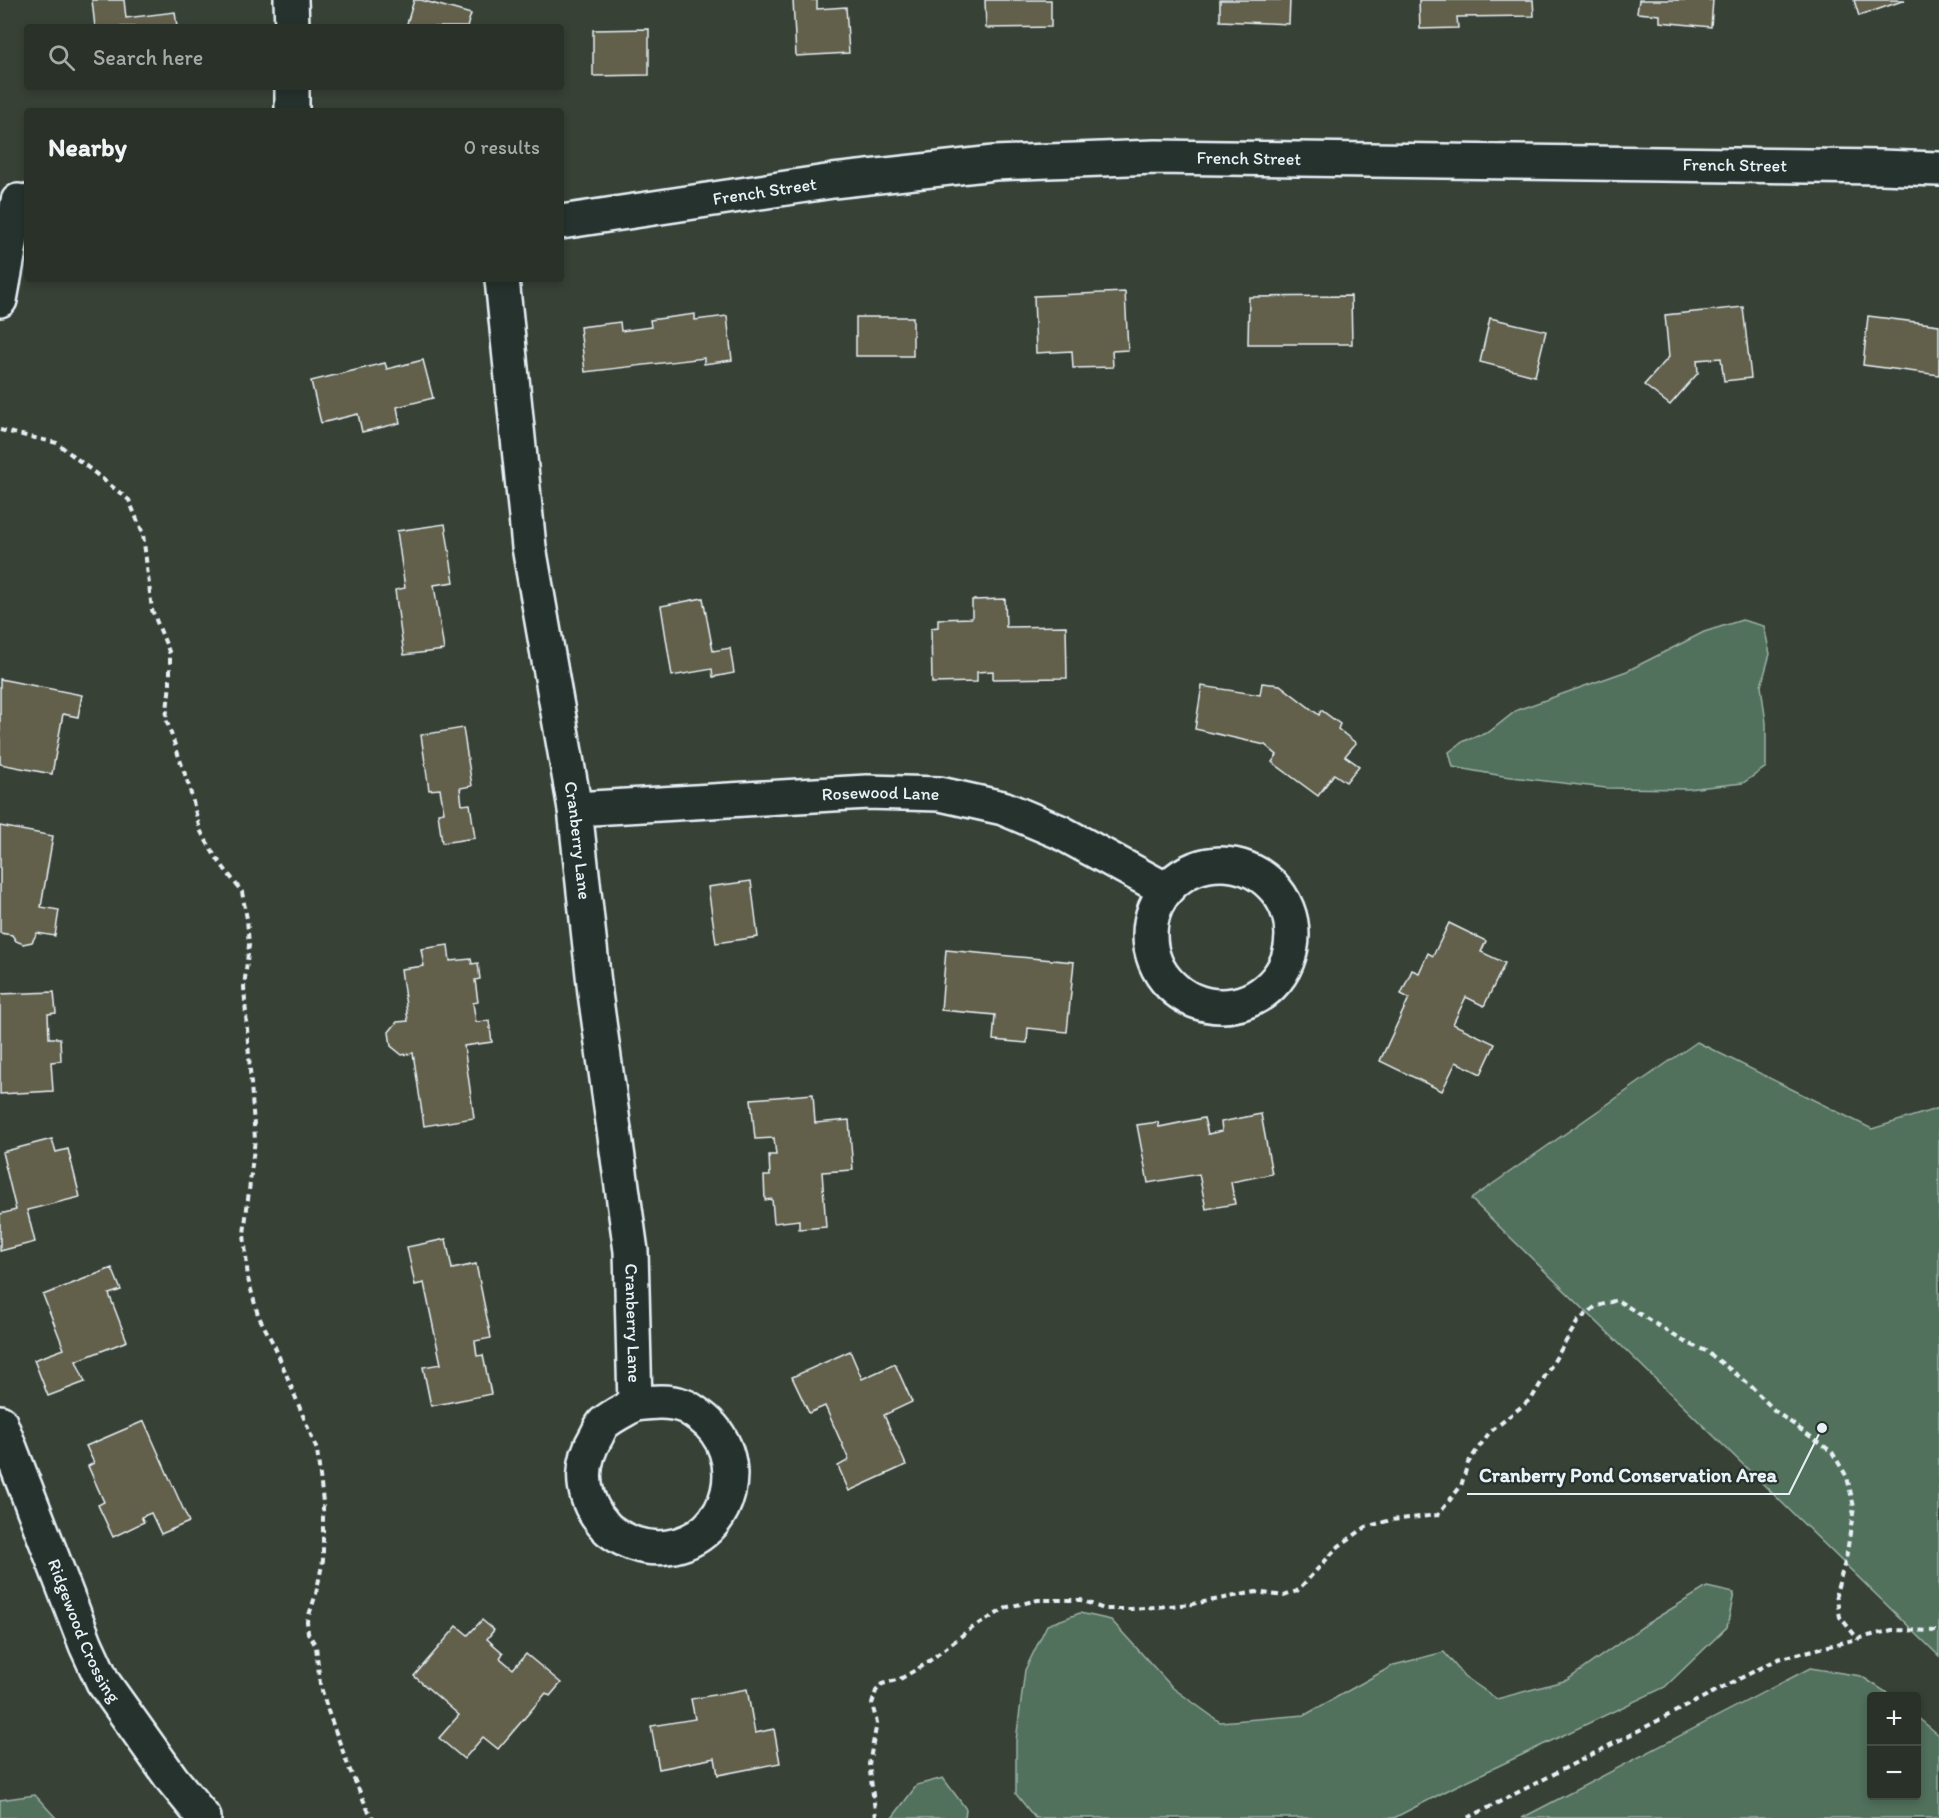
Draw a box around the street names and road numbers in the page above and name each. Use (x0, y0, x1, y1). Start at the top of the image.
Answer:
street label: French Street (1196, 147, 1301, 170)
street label: French Street (1682, 153, 1787, 177)
street label: French Street (711, 173, 818, 210)
street label: Cranberry Lane (559, 780, 596, 901)
street label: Rosewood Lane (821, 781, 940, 806)
street label: Cranberry Lane (620, 1263, 645, 1383)
street label: Ridgewood Crossing (43, 1556, 126, 1707)

